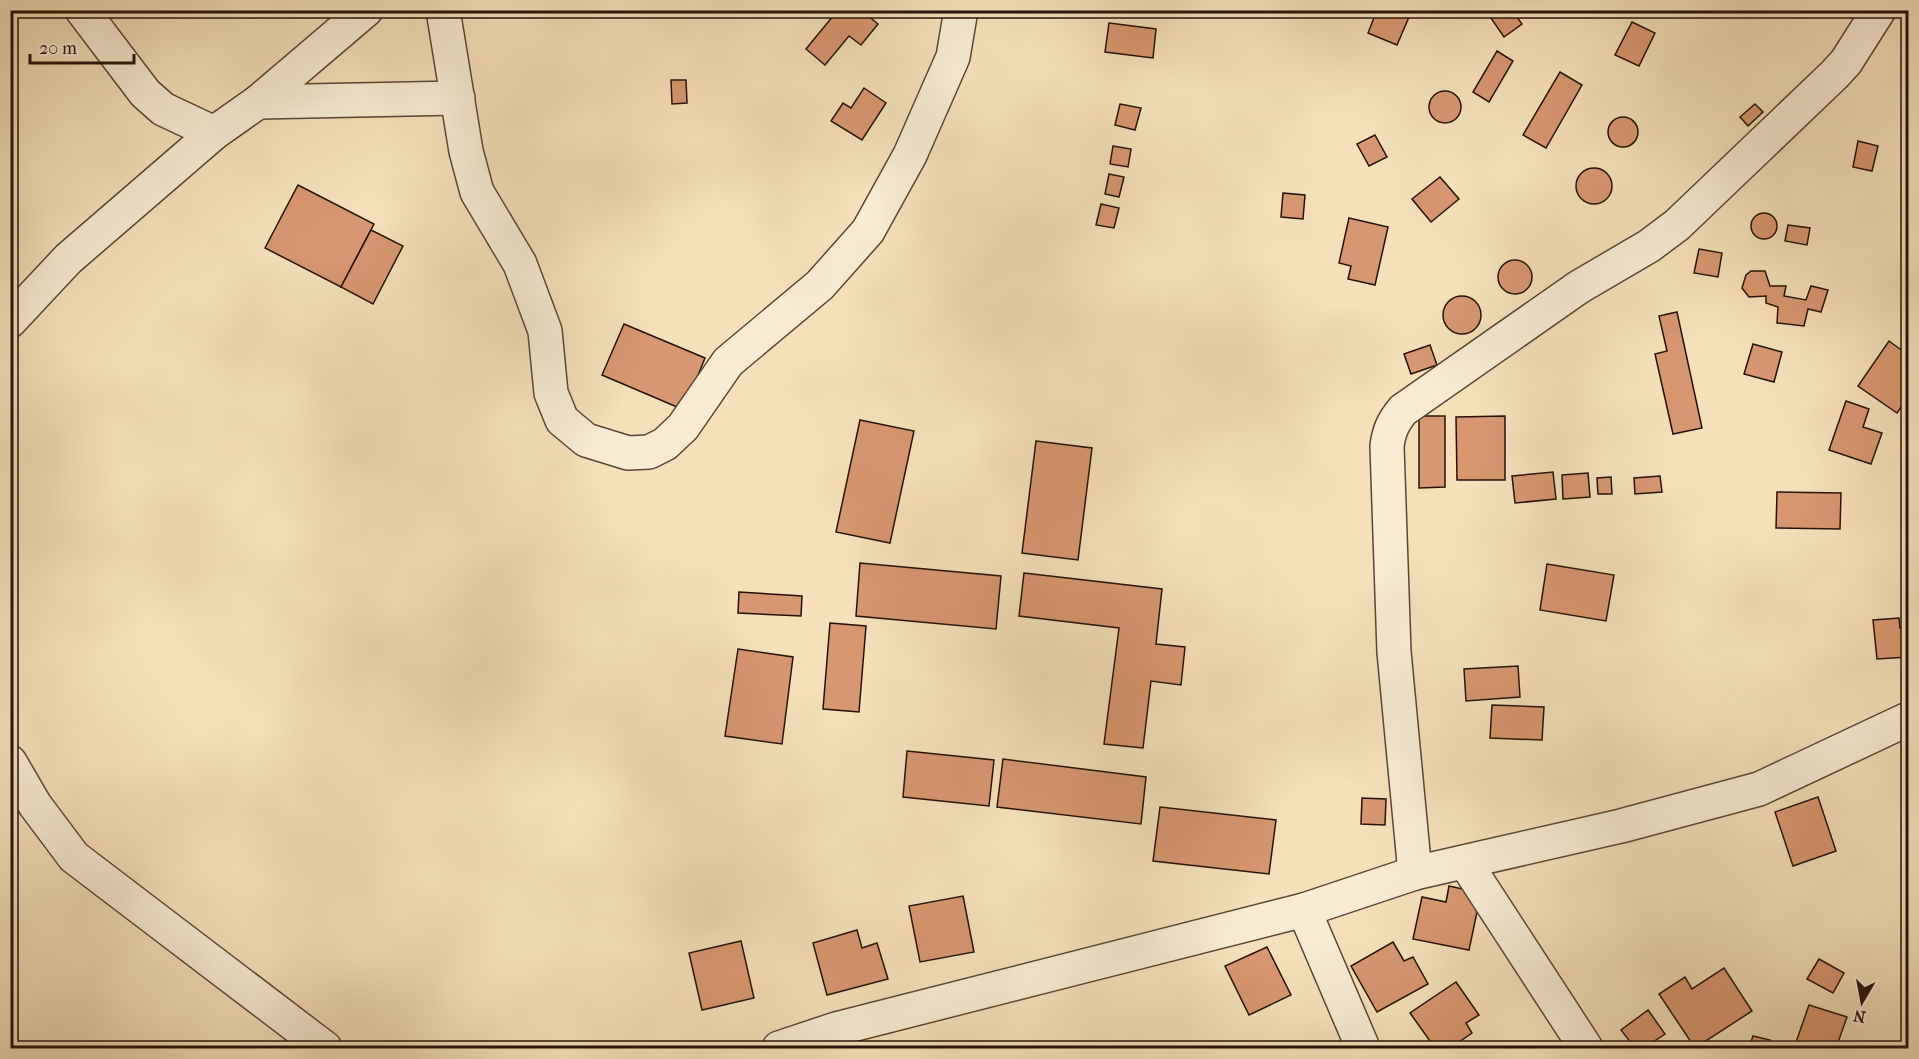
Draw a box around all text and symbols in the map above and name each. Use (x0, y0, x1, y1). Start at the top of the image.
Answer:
scale bar (30, 27, 134, 65)
text: 20 m (39, 38, 77, 59)
north arrow (1832, 972, 1892, 1032)
text: N (1851, 1006, 1867, 1027)

